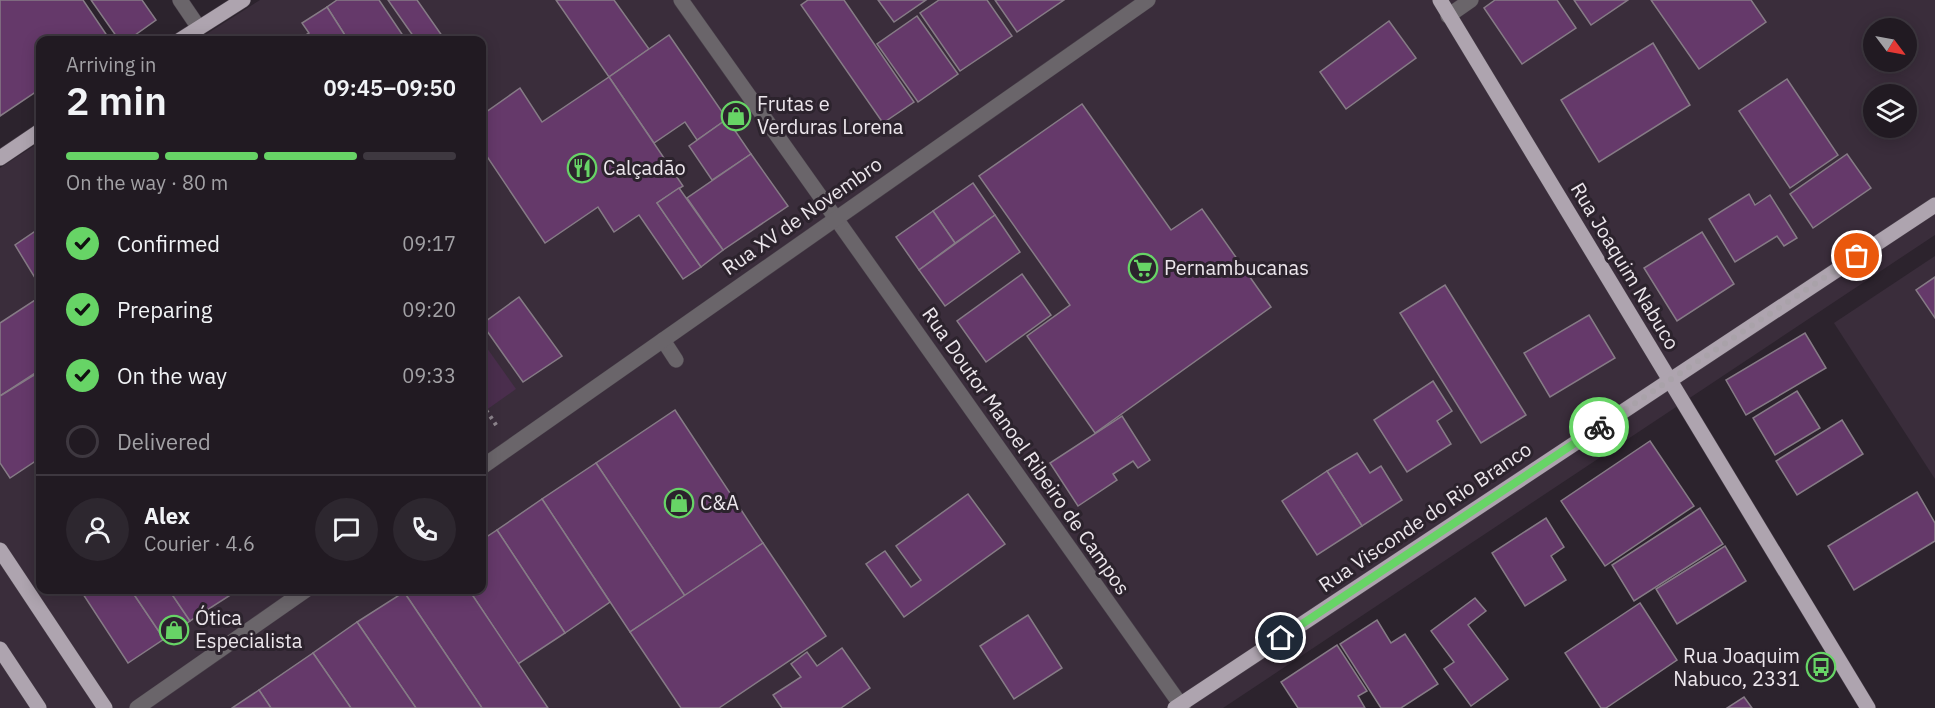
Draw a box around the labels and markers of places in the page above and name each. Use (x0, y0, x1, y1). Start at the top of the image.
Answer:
place label: Frutas e Verduras Lorena (757, 90, 904, 140)
shop icon: Frutas e Verduras Lorena (720, 100, 752, 132)
restaurant icon: Calçadão (566, 152, 598, 184)
place label: Calçadão (603, 154, 686, 181)
pin (1831, 230, 1882, 281)
supermarket icon: Pernambucanas (1127, 252, 1159, 284)
place label: Pernambucanas (1164, 254, 1309, 281)
shop icon: C&A (663, 487, 695, 519)
place label: C&A (700, 489, 739, 516)
place label: Ótica Especialista (195, 604, 303, 654)
pin (1255, 612, 1306, 663)
shop icon: Ótica Especialista (158, 614, 190, 646)
place label: Rua Joaquim Nabuco, 2331 (1673, 642, 1800, 692)
bus stop icon: Rua Joaquim Nabuco, 2331 (1805, 651, 1837, 683)

